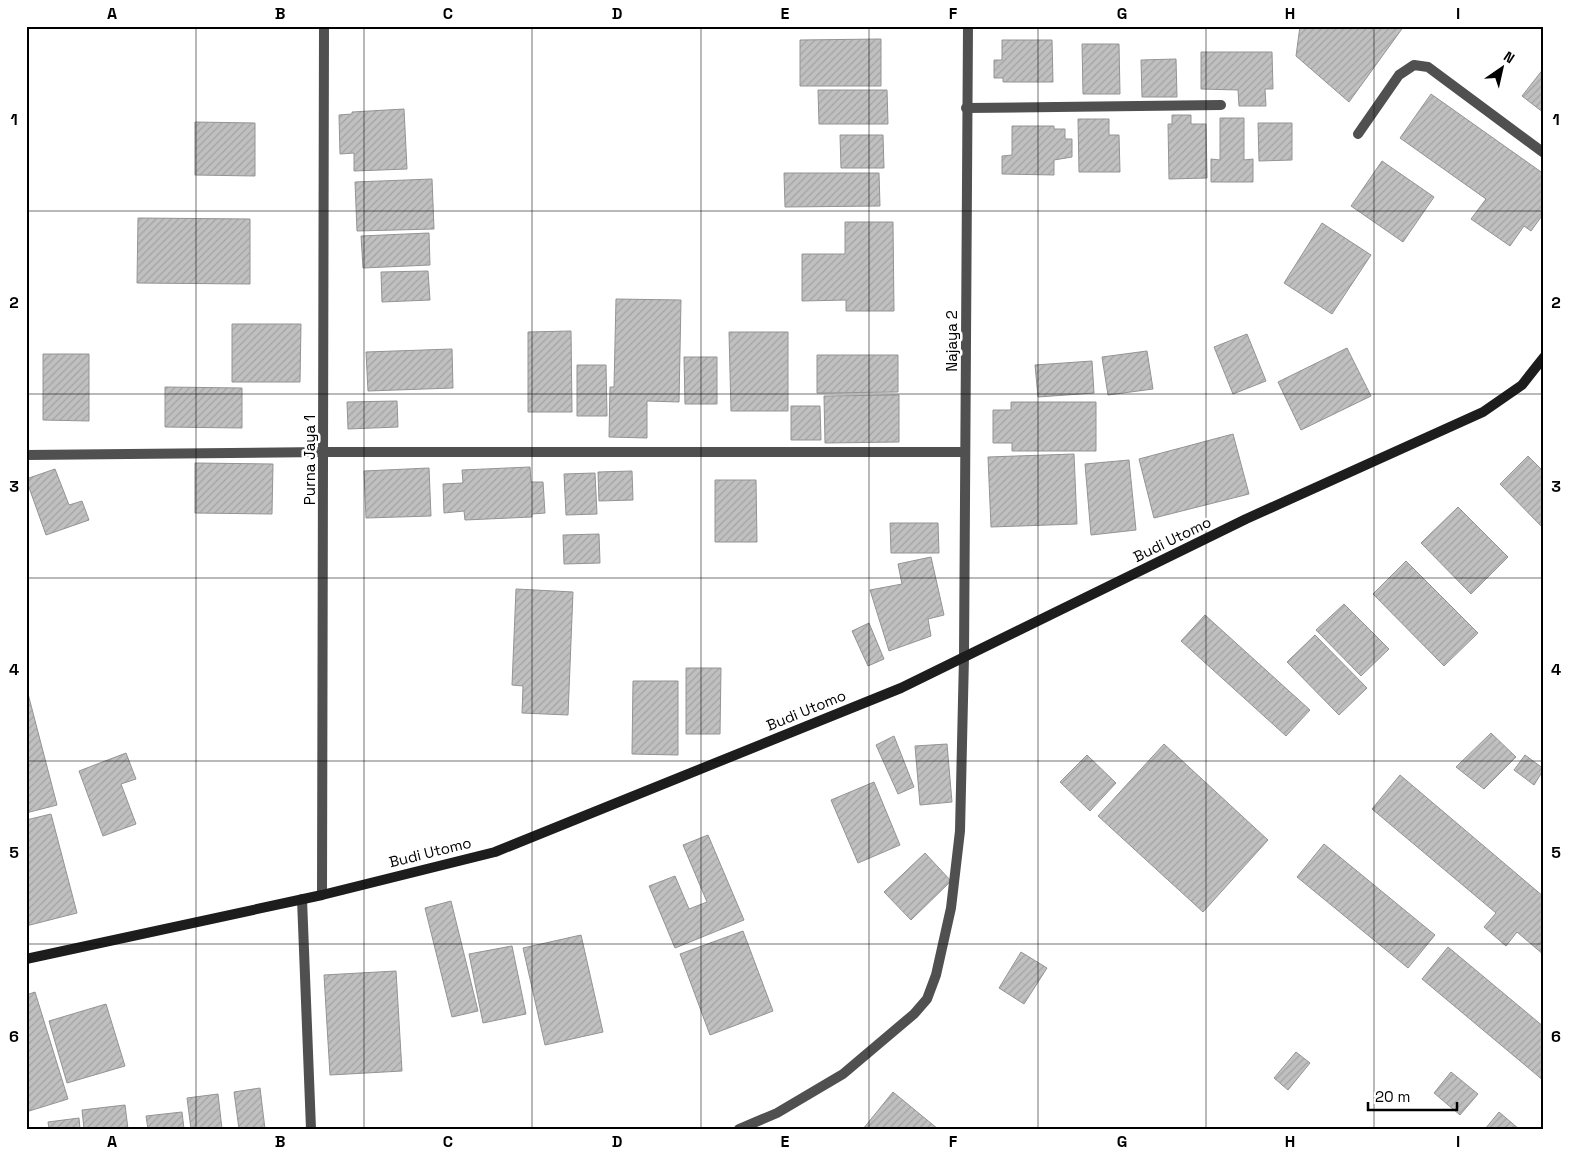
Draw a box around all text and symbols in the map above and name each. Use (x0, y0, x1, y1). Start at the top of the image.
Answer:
text: A (107, 3, 117, 24)
text: B (275, 3, 285, 24)
text: C (443, 3, 453, 24)
text: D (612, 3, 622, 24)
text: E (781, 3, 790, 24)
text: F (949, 3, 958, 24)
text: G (1117, 3, 1127, 24)
text: H (1285, 3, 1295, 24)
text: I (1456, 3, 1460, 24)
north arrow (1478, 42, 1528, 92)
text: N (1500, 47, 1518, 67)
text: 1 (10, 109, 18, 130)
text: 1 (1552, 109, 1560, 130)
text: 2 (9, 292, 19, 313)
text: 2 (1551, 292, 1561, 313)
street label: Najaya 2 (942, 310, 961, 372)
street label: Purna Jaya 1 (300, 415, 319, 505)
text: 3 (9, 476, 19, 497)
text: 3 (1551, 476, 1561, 497)
street label: Budi Utomo (1130, 512, 1214, 566)
text: 4 (9, 659, 19, 680)
text: 4 (1551, 659, 1561, 680)
street label: Budi Utomo (763, 685, 849, 735)
street label: Budi Utomo (387, 833, 473, 871)
text: 5 (9, 842, 19, 863)
text: 5 (1551, 842, 1561, 863)
text: 6 (9, 1026, 19, 1047)
text: 6 (1551, 1026, 1561, 1047)
scale bar (1368, 1080, 1456, 1112)
text: 20 m (1375, 1087, 1410, 1106)
text: A (107, 1131, 117, 1152)
text: B (275, 1131, 285, 1152)
text: C (443, 1131, 453, 1152)
text: D (612, 1131, 622, 1152)
text: E (781, 1131, 790, 1152)
text: F (949, 1131, 958, 1152)
text: G (1117, 1131, 1127, 1152)
text: H (1285, 1131, 1295, 1152)
text: I (1456, 1131, 1460, 1152)

